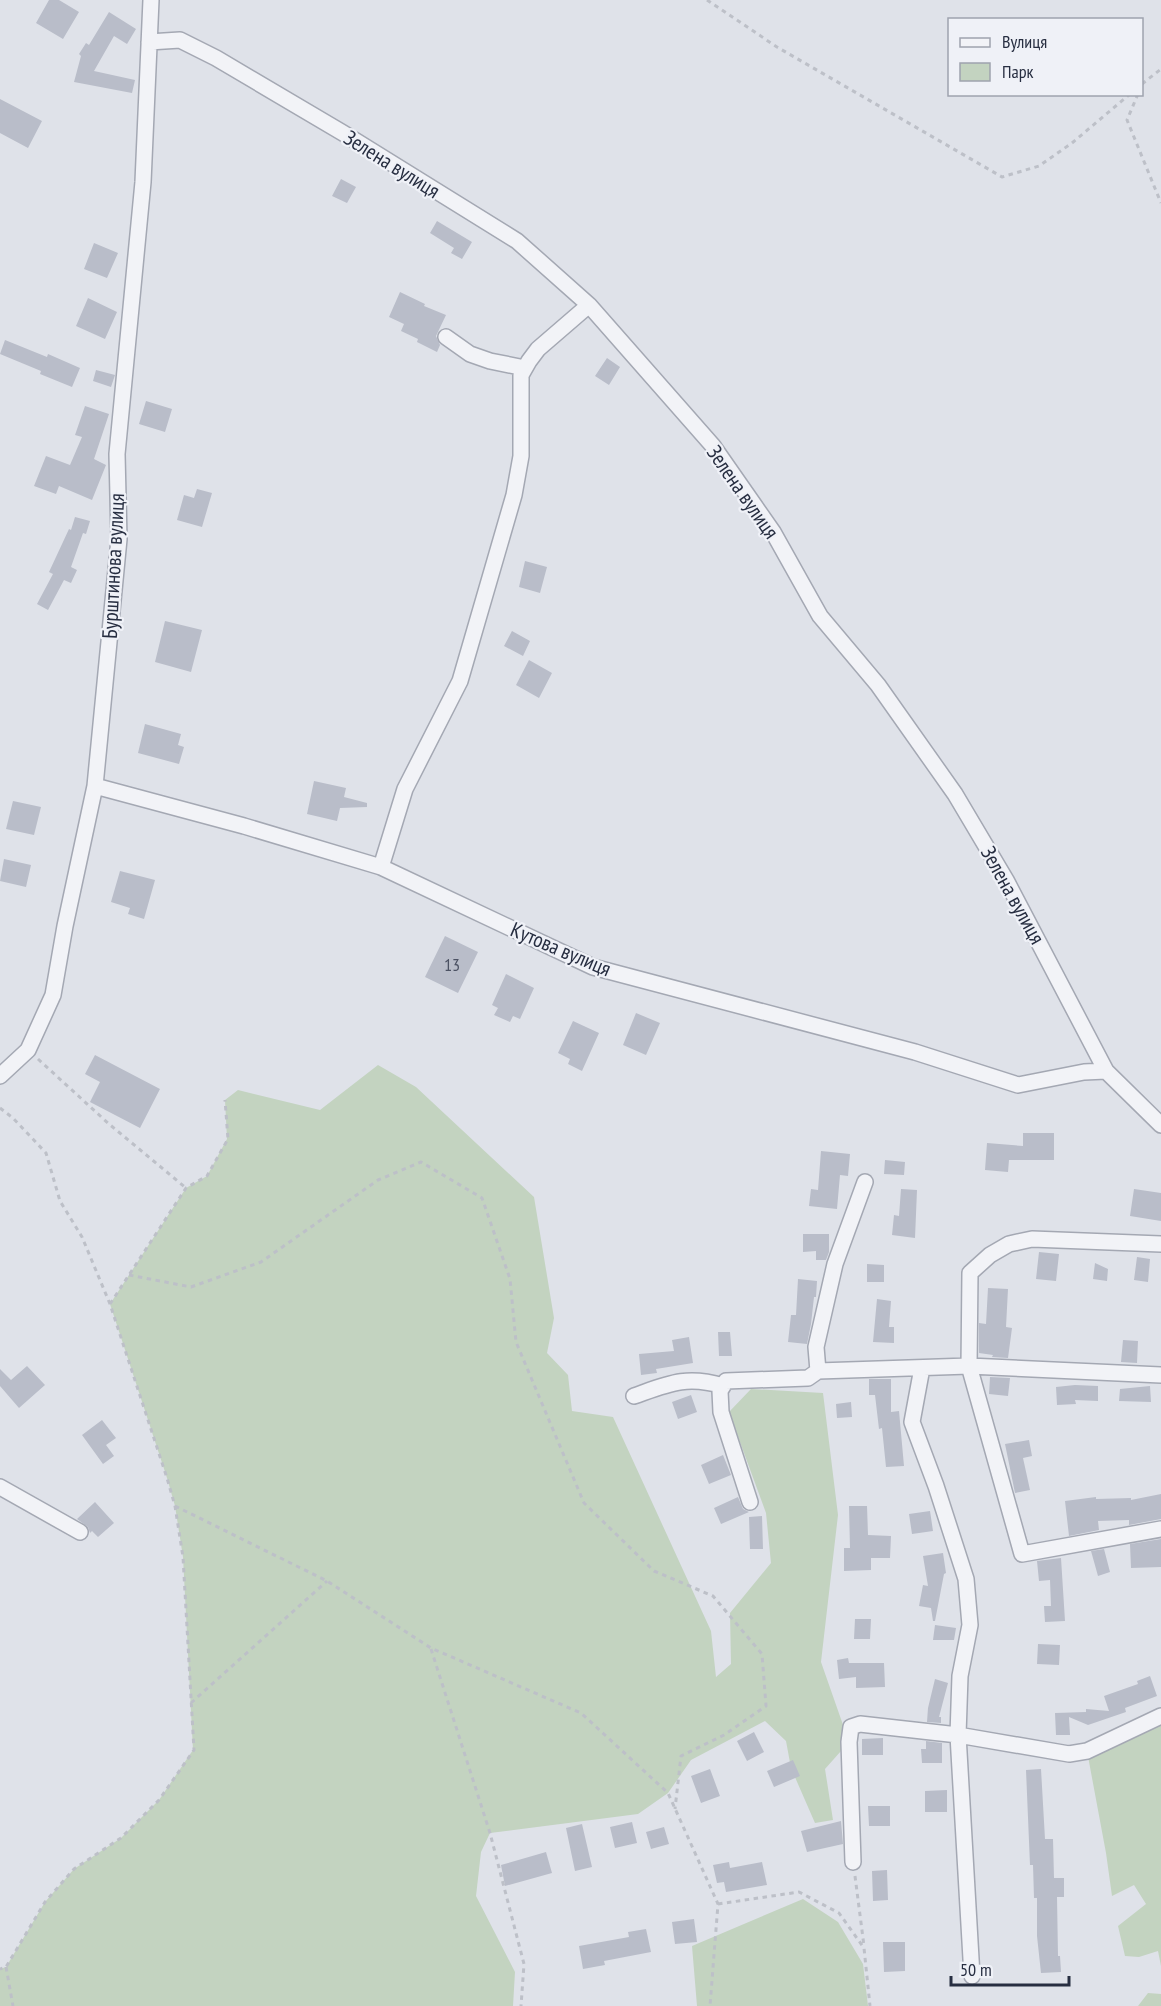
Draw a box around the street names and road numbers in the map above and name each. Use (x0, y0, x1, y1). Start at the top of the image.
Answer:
street label: Зелена вулиця (339, 124, 445, 204)
street label: Зелена вулиця (701, 440, 785, 544)
street label: Бурштинова вулиця (96, 493, 130, 639)
street label: Зелена вулиця (975, 841, 1051, 949)
street label: Кутова вулиця (507, 916, 615, 982)

